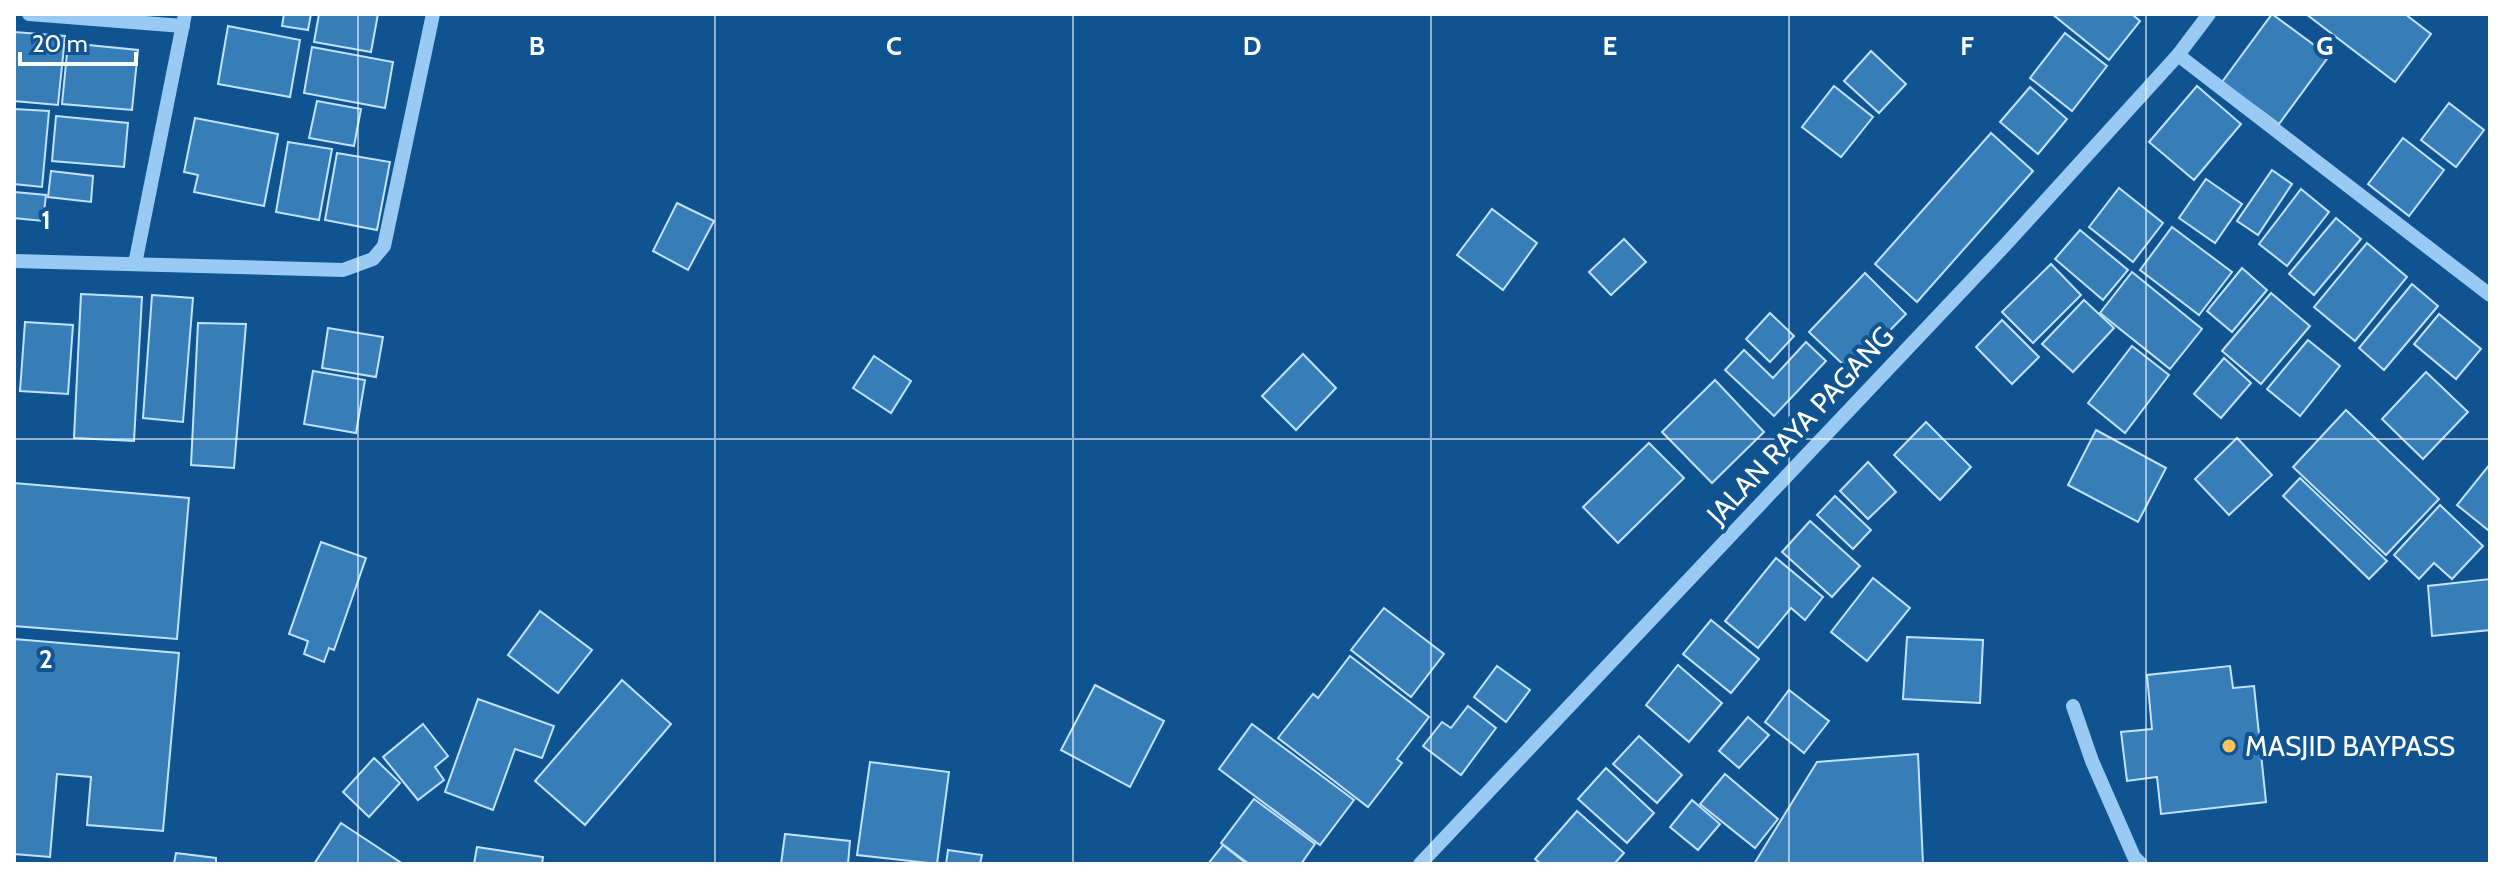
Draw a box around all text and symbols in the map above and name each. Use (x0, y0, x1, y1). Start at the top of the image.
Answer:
scale bar (20, 16, 136, 66)
text: 20 m (32, 29, 88, 58)
text: B (529, 30, 545, 62)
text: C (886, 30, 902, 62)
text: D (1243, 30, 1261, 62)
text: E (1603, 30, 1617, 62)
text: F (1960, 30, 1974, 62)
text: G (2316, 30, 2334, 62)
text: 1 (41, 204, 51, 236)
street label: JALAN RAYA PAGANG (1699, 319, 1900, 532)
text: 2 (39, 643, 53, 675)
place label: MASJID BAYPASS (2245, 729, 2455, 763)
marker: MASJID BAYPASS (2220, 737, 2238, 755)

